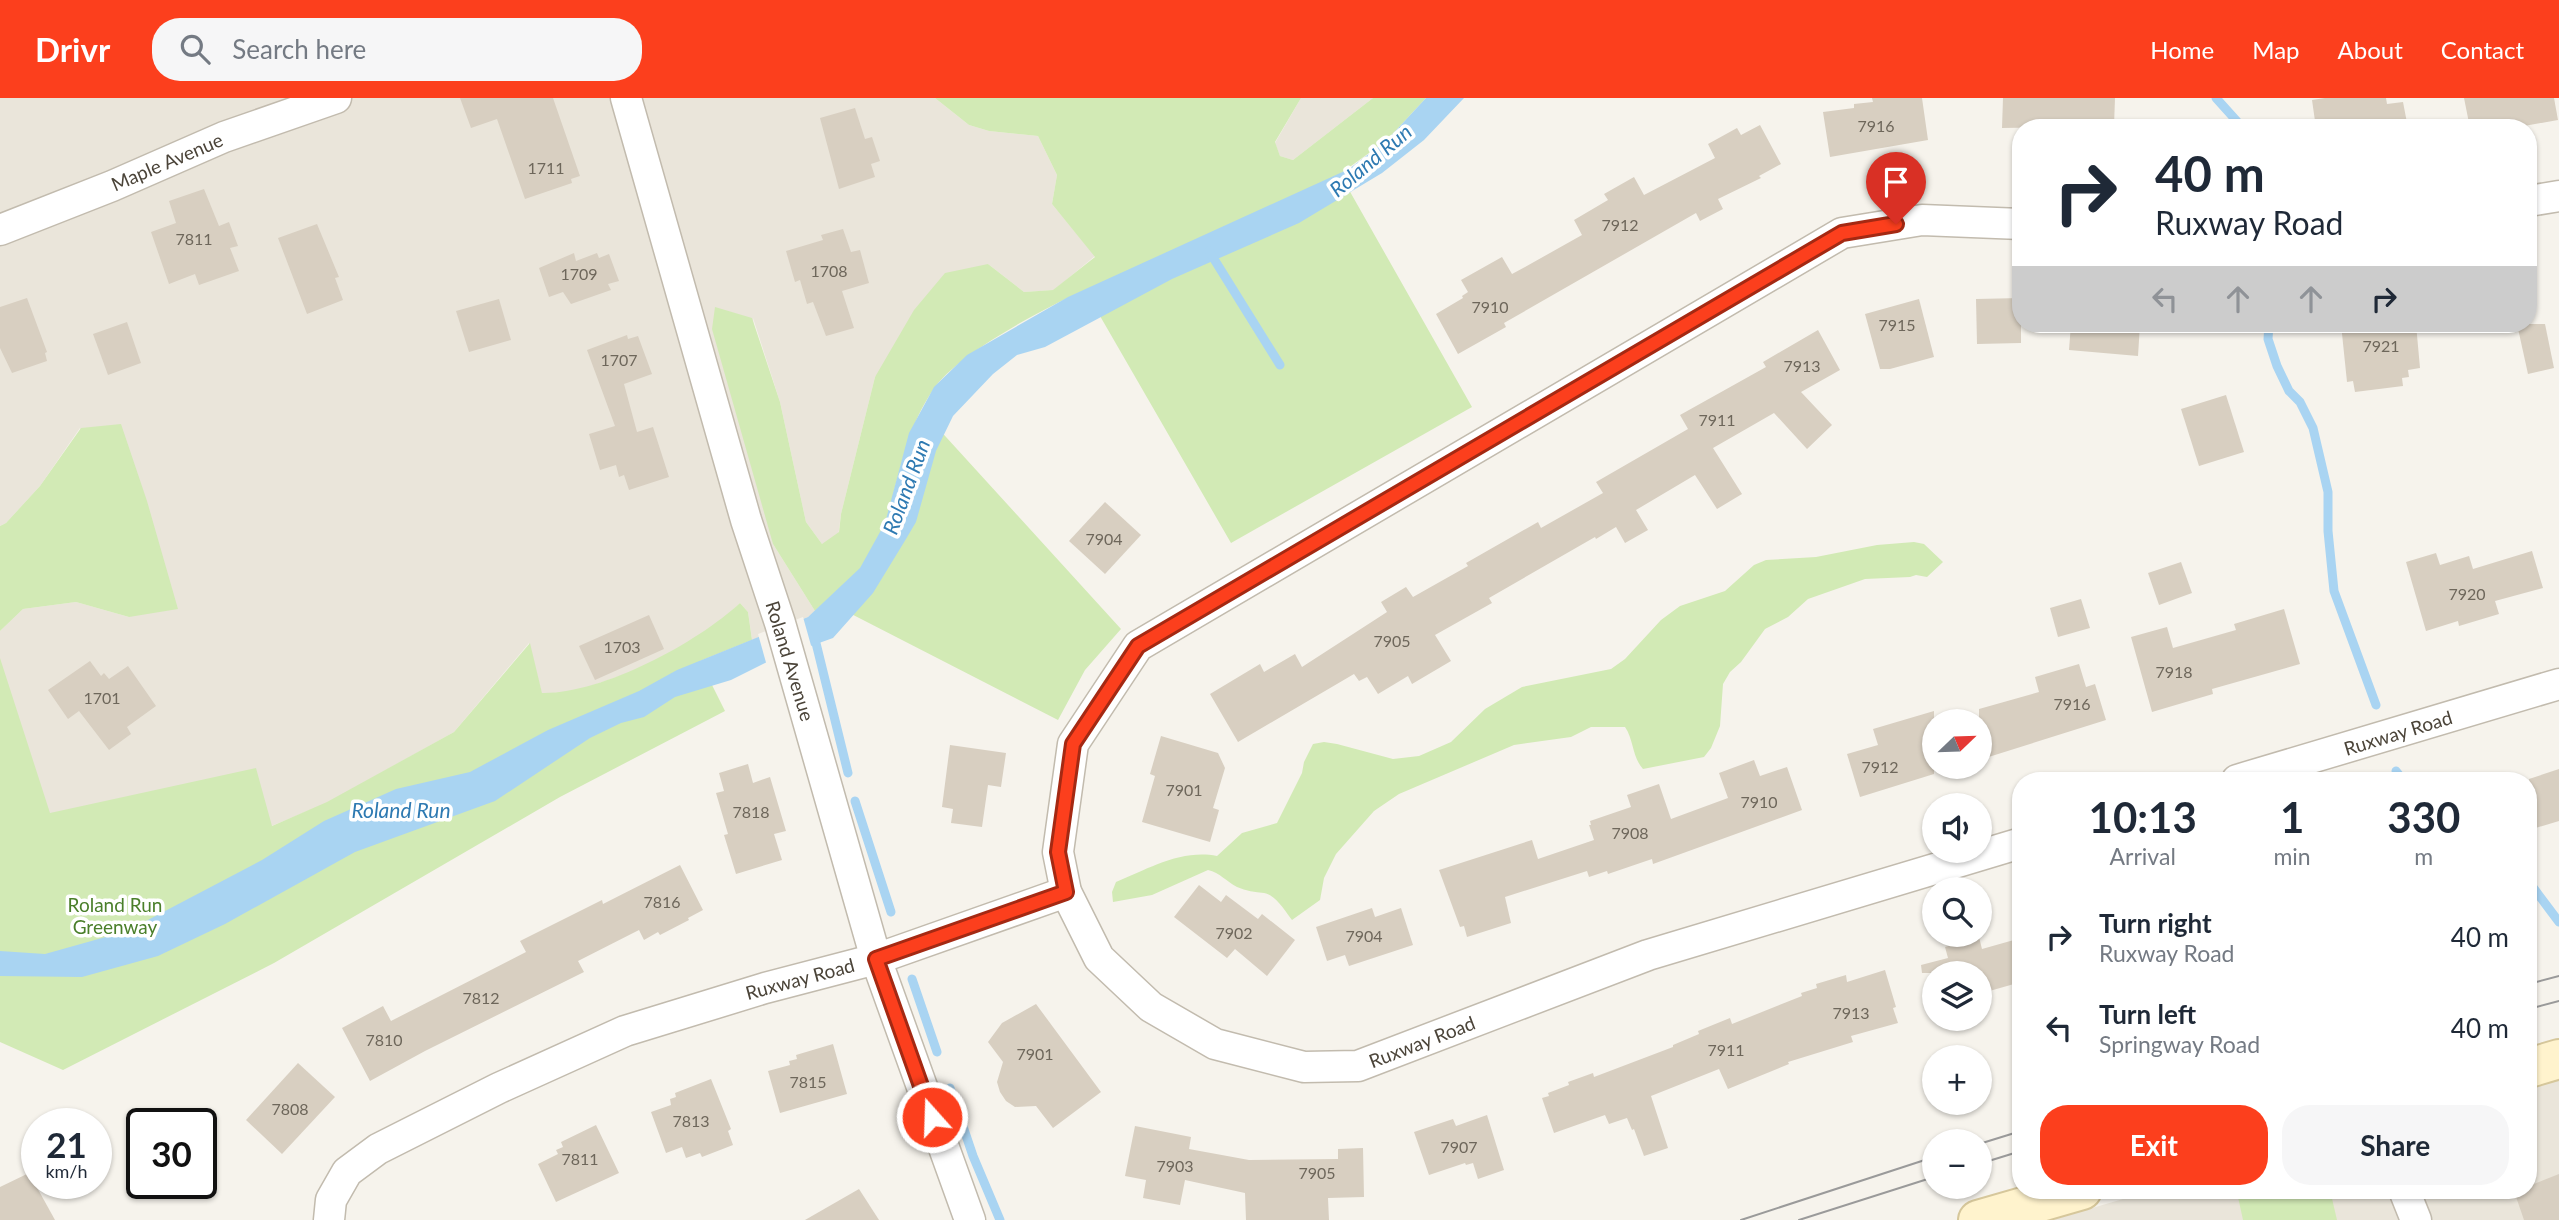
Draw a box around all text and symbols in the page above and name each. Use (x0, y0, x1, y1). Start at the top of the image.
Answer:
search box (152, 18, 642, 81)
text: Drivr (35, 29, 110, 69)
icon: search (176, 30, 214, 68)
text: Search here (232, 33, 366, 65)
text: Home (2150, 35, 2214, 64)
text: Map (2252, 35, 2300, 64)
text: About (2338, 35, 2403, 64)
text: Contact (2441, 35, 2524, 64)
house number: 7916 (1857, 116, 1895, 135)
water label: Roland Run (1324, 118, 1416, 201)
street label: Maple Avenue (107, 128, 226, 195)
text: 40 m (2155, 144, 2265, 202)
icon: right (2040, 147, 2131, 238)
pin (1866, 152, 1926, 224)
house number: 1711 (527, 158, 565, 177)
icon: arrive (1877, 163, 1915, 201)
text: Ruxway Road (2155, 203, 2344, 242)
house number: 7912 (1601, 215, 1639, 234)
house number: 7811 (175, 229, 213, 248)
house number: 1708 (810, 261, 848, 280)
house number: 1709 (560, 264, 598, 283)
icon: left (2146, 280, 2184, 318)
icon: ahead (2219, 280, 2257, 318)
icon: ahead (2292, 280, 2330, 318)
icon: right (2365, 280, 2403, 318)
house number: 7910 (1471, 297, 1509, 316)
house number: 7915 (1878, 315, 1916, 334)
house number: 7921 (2362, 336, 2400, 355)
house number: 1707 (600, 350, 638, 369)
house number: 7913 (1783, 356, 1821, 375)
house number: 7911 (1698, 410, 1736, 429)
water label: Roland Run (877, 436, 934, 537)
house number: 7904 (1085, 529, 1123, 548)
house number: 7920 (2448, 584, 2486, 603)
street label: Roland Avenue (761, 598, 820, 724)
house number: 7905 (1373, 631, 1411, 650)
house number: 1703 (603, 637, 641, 656)
house number: 7918 (2155, 662, 2193, 681)
house number: 1701 (83, 688, 121, 707)
house number: 7916 (2053, 694, 2091, 713)
street label: Ruxway Road (2341, 705, 2455, 760)
north arrow (1922, 709, 1992, 779)
map controls (1922, 709, 1992, 1199)
house number: 7912 (1861, 757, 1899, 776)
house number: 7901 (1165, 780, 1203, 799)
house number: 7910 (1740, 792, 1778, 811)
text: 10:13 (2089, 792, 2197, 842)
text: 1 (2280, 792, 2304, 842)
text: 330 (2387, 792, 2460, 842)
button: sound (1922, 793, 1992, 863)
water label: Roland Run (351, 797, 451, 822)
house number: 7818 (732, 802, 770, 821)
house number: 7908 (1611, 823, 1649, 842)
text: Arrival (2110, 842, 2176, 870)
text: min (2273, 842, 2311, 870)
text: m (2414, 842, 2433, 870)
button: search (1922, 877, 1992, 947)
house number: 7816 (643, 892, 681, 911)
park label: Roland Run Greenway (68, 893, 162, 938)
text: Turn right (2099, 907, 2212, 939)
icon: right (2040, 918, 2078, 956)
text: 40 m (2451, 921, 2509, 953)
house number: 7902 (1215, 923, 1253, 942)
house number: 7904 (1345, 926, 1383, 945)
text: Ruxway Road (2099, 939, 2235, 967)
street label: Ruxway Road (743, 953, 857, 1004)
button: layers (1922, 961, 1992, 1031)
house number: 7812 (462, 988, 500, 1007)
text: Turn left (2099, 998, 2196, 1030)
house number: 7913 (1832, 1003, 1870, 1022)
icon: left (2040, 1009, 2078, 1047)
street label: Ruxway Road (1365, 1011, 1478, 1072)
text: 40 m (2451, 1012, 2509, 1044)
house number: 7810 (365, 1030, 403, 1049)
text: Springway Road (2099, 1030, 2260, 1058)
house number: 7911 (1707, 1040, 1745, 1059)
house number: 7901 (1016, 1044, 1054, 1063)
button: + (1922, 1045, 1992, 1115)
house number: 7815 (789, 1072, 827, 1091)
position arrow (895, 1080, 969, 1154)
house number: 7808 (271, 1099, 309, 1118)
button: Exit (2040, 1105, 2268, 1185)
button: Share (2282, 1105, 2509, 1185)
speed limit sign: 30 (126, 1108, 217, 1199)
house number: 7813 (672, 1111, 710, 1130)
text: 21 (46, 1123, 87, 1165)
button: − (1922, 1129, 1992, 1199)
house number: 7907 (1440, 1137, 1478, 1156)
house number: 7811 (561, 1149, 599, 1168)
house number: 7903 (1156, 1156, 1194, 1175)
text: km/h (45, 1160, 88, 1182)
house number: 7905 (1298, 1163, 1336, 1182)

